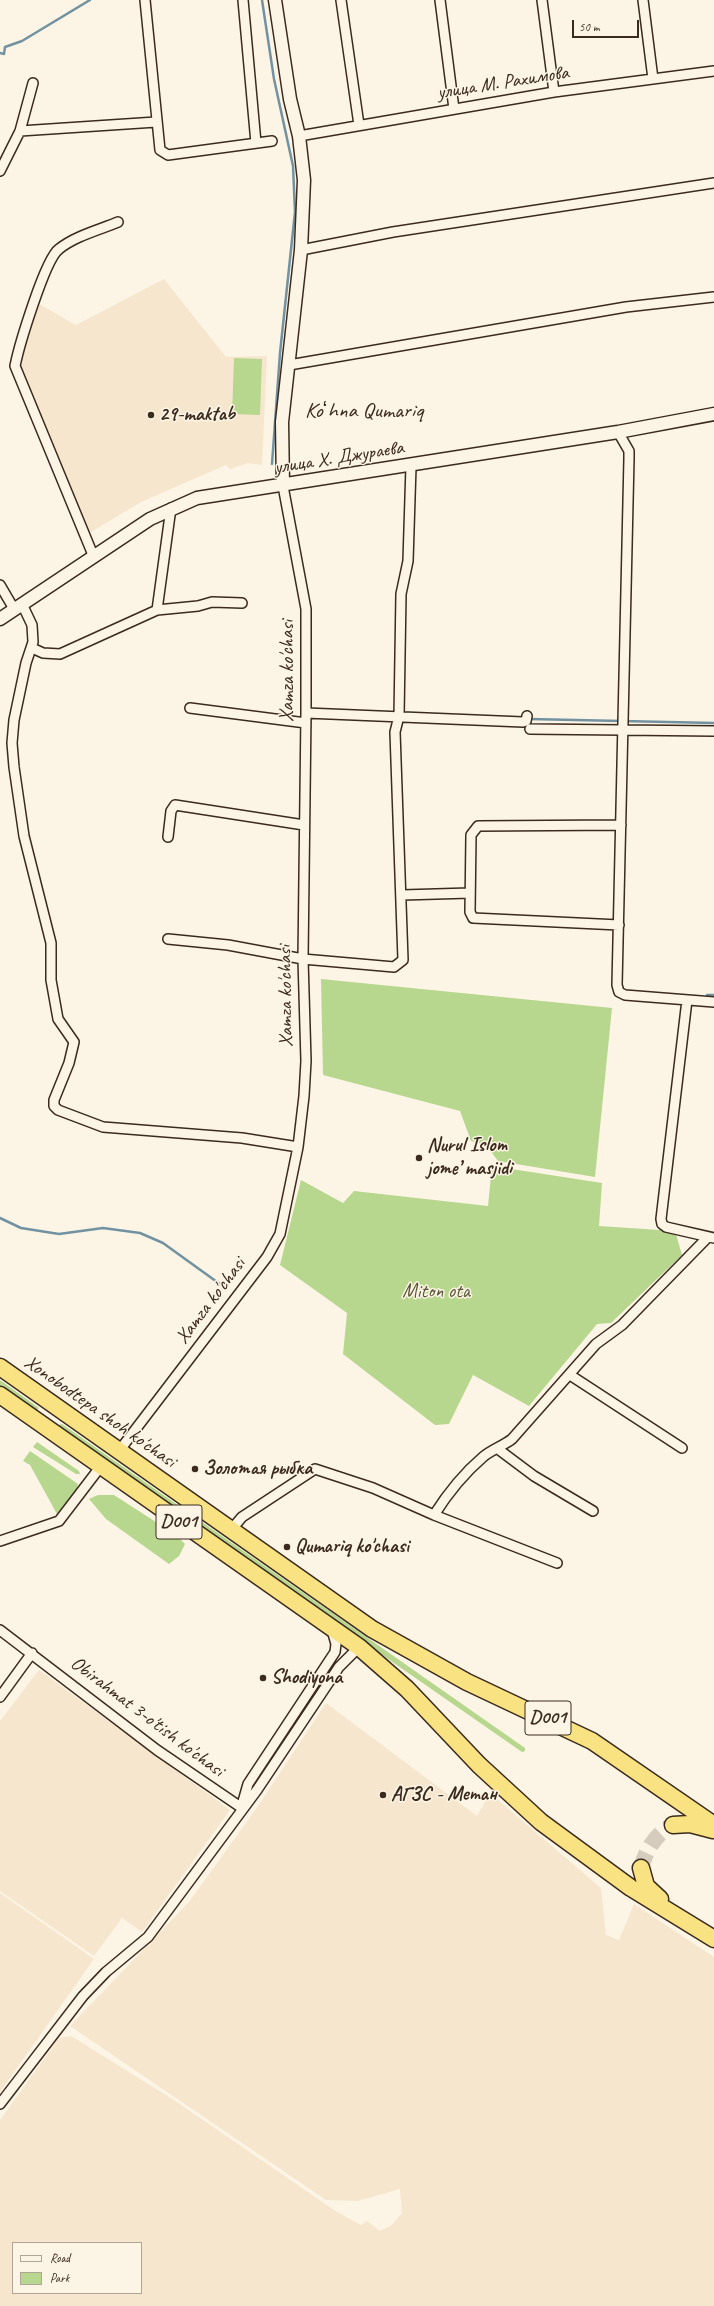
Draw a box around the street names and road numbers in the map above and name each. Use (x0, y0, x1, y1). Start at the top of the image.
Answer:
street label: улица М. Рахимова (436, 61, 570, 105)
street label: улица Х. Джураева (272, 436, 406, 480)
street label: Xamza ko'chasi (276, 620, 300, 722)
street label: Xamza ko'chasi (273, 945, 299, 1047)
street label: Xamza ko'chasi (171, 1253, 251, 1349)
street label: Xonobodtepa shoh ko'chasi (19, 1351, 181, 1473)
road number: D001 (156, 1505, 202, 1539)
street label: Obirahmat 3-o'tish ko'chasi (65, 1651, 229, 1783)
road number: D001 (525, 1701, 571, 1735)

